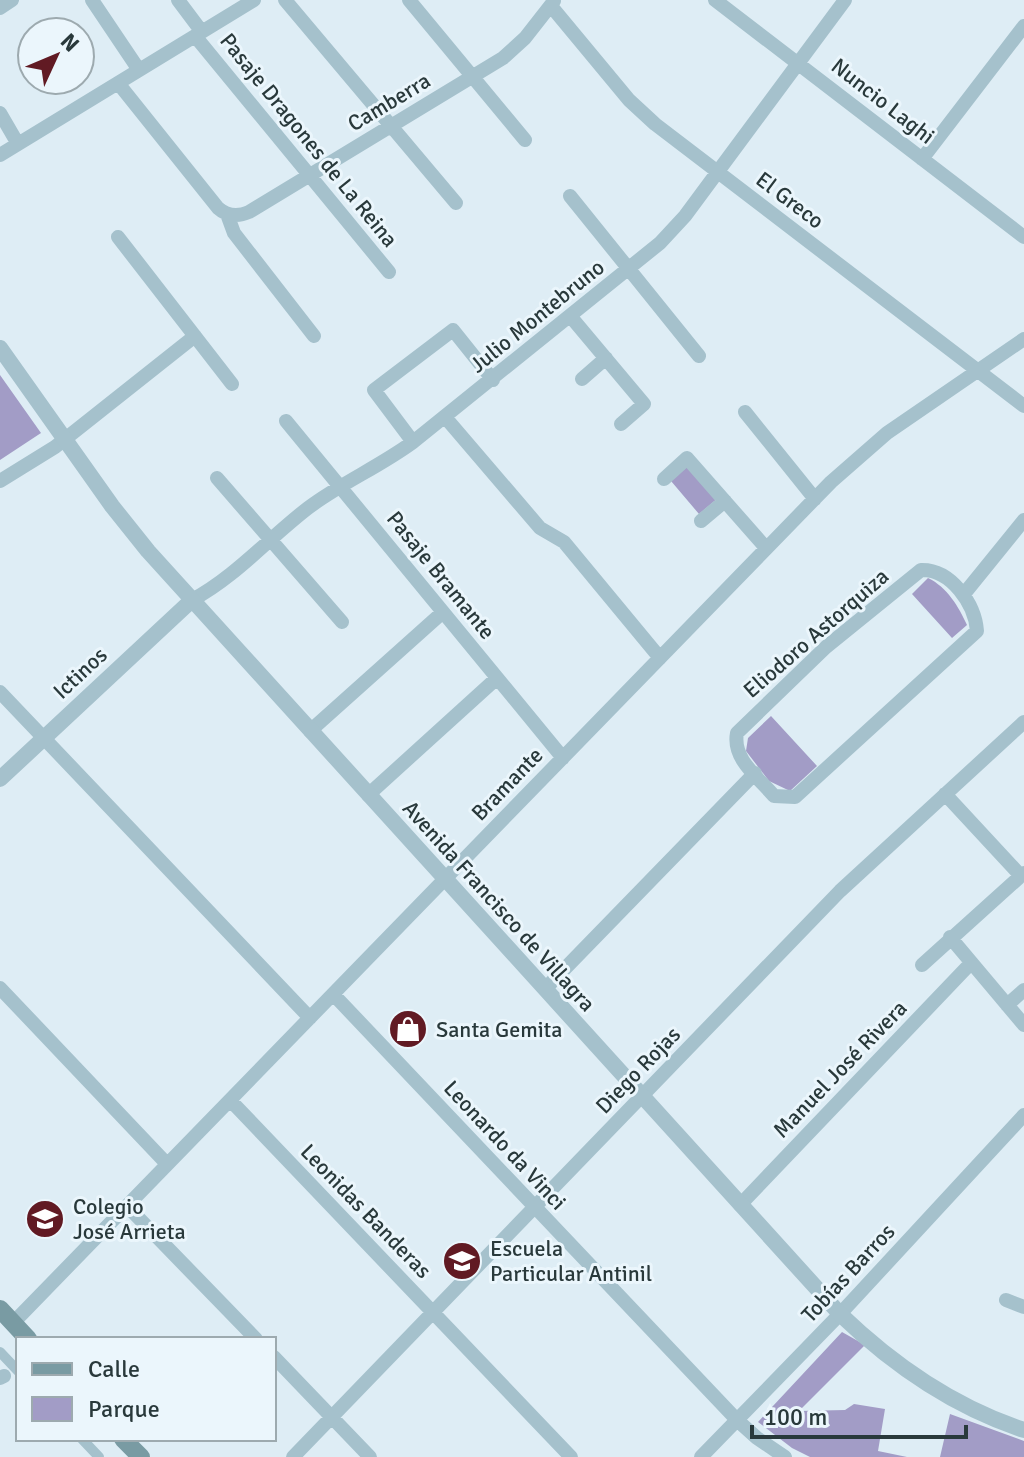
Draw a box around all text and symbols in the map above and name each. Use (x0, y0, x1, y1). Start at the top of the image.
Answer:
north arrow (16, 16, 96, 96)
text: N (55, 28, 85, 57)
street label: Pasaje Dragones de La Reina (214, 28, 404, 252)
street label: Nuncio Laghi (826, 52, 940, 150)
street label: Camberra (343, 67, 435, 137)
street label: El Greco (751, 166, 829, 234)
street label: Julio Montebruno (464, 253, 610, 379)
street label: Pasaje Bramante (381, 505, 501, 645)
street label: Eliodoro Astorquiza (738, 563, 894, 703)
street label: Ictinos (47, 641, 113, 705)
street label: Bramante (466, 742, 548, 826)
street label: Avenida Francisco de Villagra (397, 795, 601, 1017)
street label: Manuel José Rivera (768, 995, 912, 1143)
shop icon: Santa Gemita (387, 1008, 429, 1050)
place label: Santa Gemita (436, 1016, 562, 1043)
street label: Diego Rojas (590, 1021, 686, 1119)
street label: Leonardo da Vinci (438, 1075, 572, 1215)
street label: Leonidas Banderas (295, 1138, 437, 1284)
place label: Colegio José Arrieta (73, 1193, 186, 1245)
school or university icon: Colegio José Arrieta (24, 1198, 66, 1240)
street label: Tobías Barros (796, 1218, 900, 1328)
place label: Escuela Particular Antinil (490, 1235, 652, 1287)
school or university icon: Escuela Particular Antinil (441, 1240, 483, 1282)
legend (16, 1337, 276, 1441)
text: Calle (88, 1354, 140, 1384)
scale bar (752, 1389, 966, 1439)
text: Parque (88, 1394, 160, 1424)
text: 100 m (764, 1402, 827, 1432)

